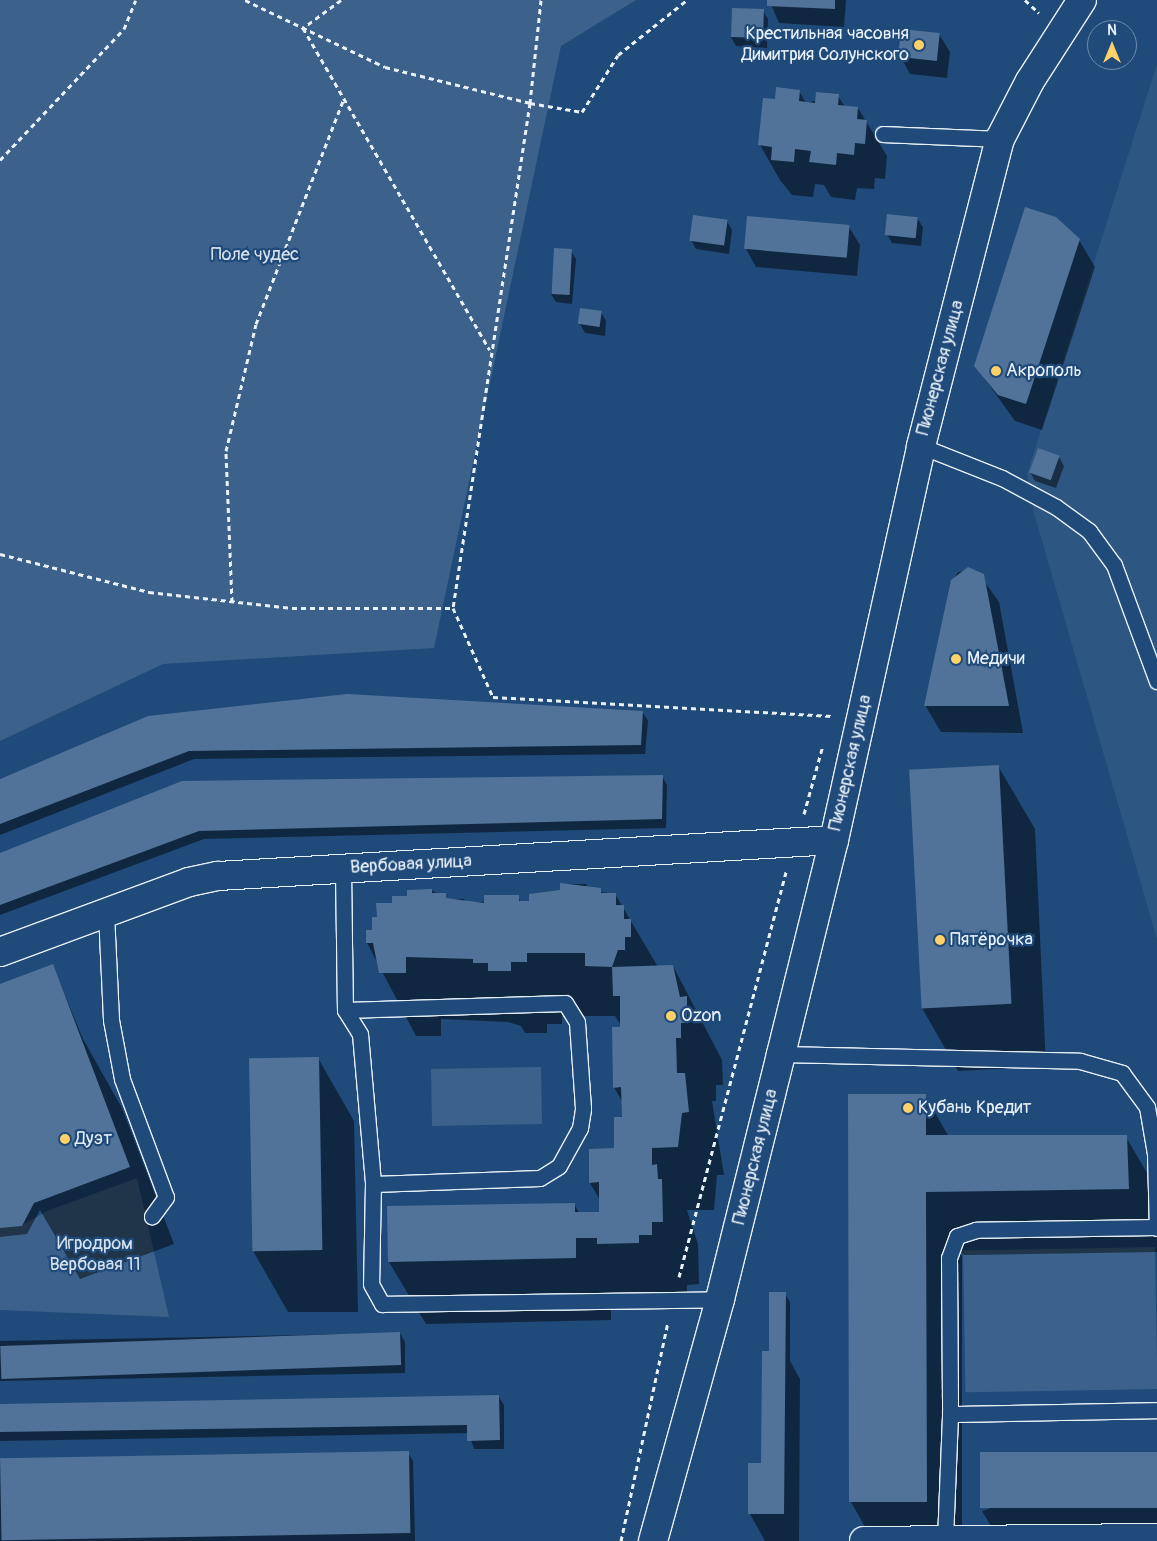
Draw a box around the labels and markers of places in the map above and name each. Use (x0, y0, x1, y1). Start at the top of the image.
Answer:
place label: Крестильная часовня Димитрия Солунского (742, 24, 909, 66)
marker: Крестильная часовня Димитрия Солунского (913, 39, 925, 51)
place label: Акрополь (1006, 360, 1082, 382)
marker: Акрополь (990, 365, 1002, 377)
place label: Медичи (967, 648, 1025, 670)
marker: Медичи (949, 652, 963, 666)
place label: Пятёрочка (950, 929, 1033, 951)
marker: Пятёрочка (934, 934, 946, 946)
place label: Ozon (681, 1005, 721, 1027)
marker: Ozon (665, 1010, 677, 1022)
place label: Кубань Кредит (918, 1097, 1031, 1119)
marker: Кубань Кредит (902, 1102, 914, 1114)
place label: Дуэт (75, 1128, 112, 1150)
marker: Дуэт (59, 1133, 71, 1145)

